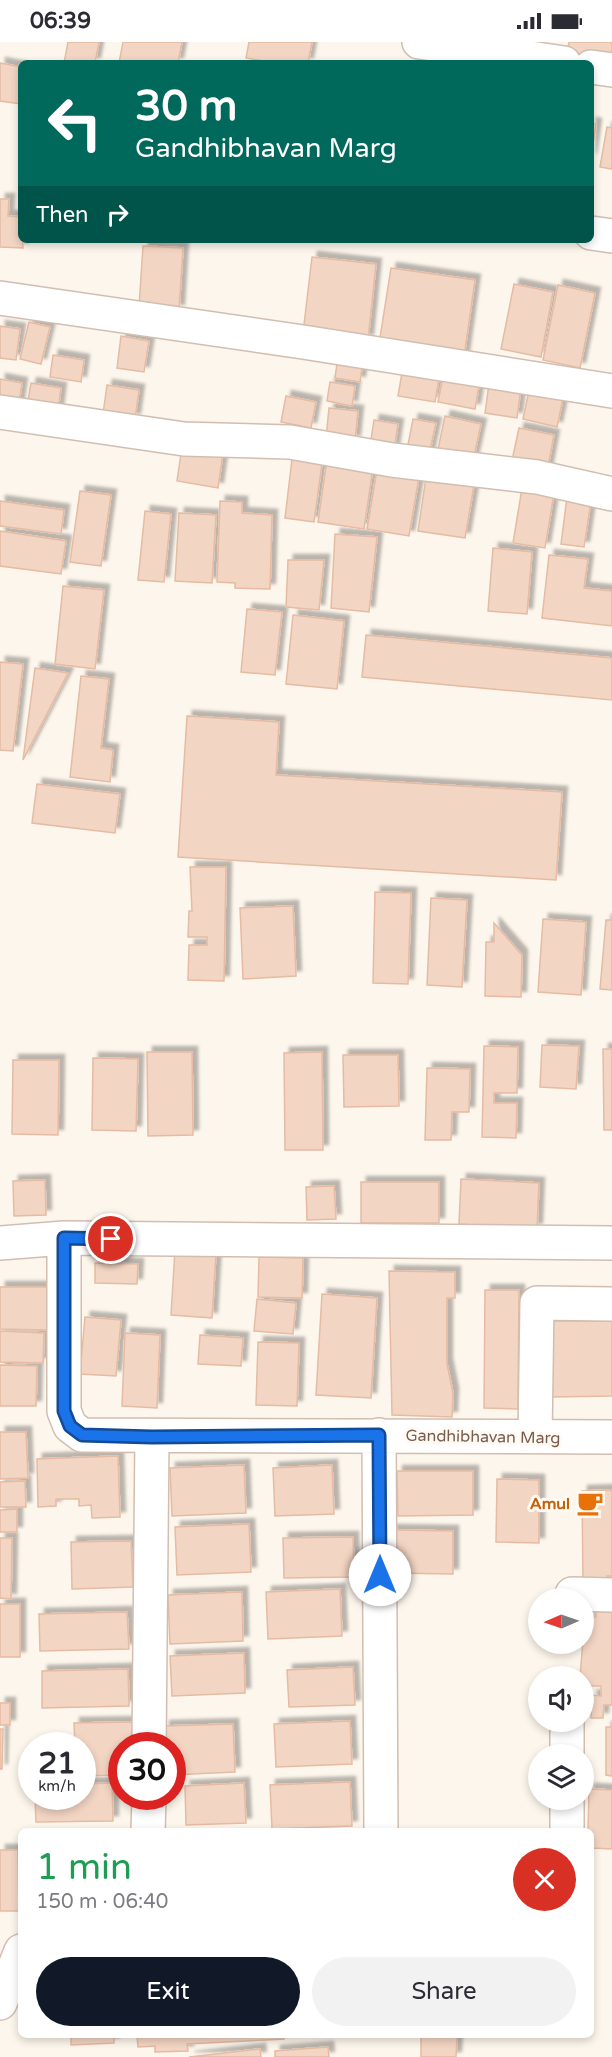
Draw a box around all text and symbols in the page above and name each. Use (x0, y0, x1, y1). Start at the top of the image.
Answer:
text: 06:39 (30, 8, 91, 34)
text: 30 m (135, 81, 237, 132)
icon: left (36, 84, 114, 162)
text: Gandhibhavan Marg (135, 132, 397, 165)
icon: right (101, 198, 134, 231)
text: Then (36, 202, 89, 228)
pin (85, 1213, 136, 1264)
icon: arrive (94, 1222, 127, 1255)
street label: Gandhibhavan Marg (405, 1426, 561, 1448)
cafe icon: Amul (575, 1488, 605, 1518)
place label: Amul (530, 1494, 570, 1514)
position arrow (348, 1543, 412, 1607)
north arrow (528, 1588, 594, 1654)
map controls (528, 1588, 594, 1810)
button: sound (528, 1666, 594, 1732)
speed limit sign: 30 (108, 1732, 186, 1810)
button: layers (528, 1744, 594, 1810)
text: 21 (38, 1745, 76, 1782)
text: km/h (38, 1777, 76, 1795)
text: 1 min (36, 1846, 132, 1889)
button: close (513, 1848, 576, 1911)
text: 150 m · 06:40 (36, 1890, 168, 1914)
button: Exit (36, 1957, 300, 2026)
button: Share (312, 1957, 576, 2026)

